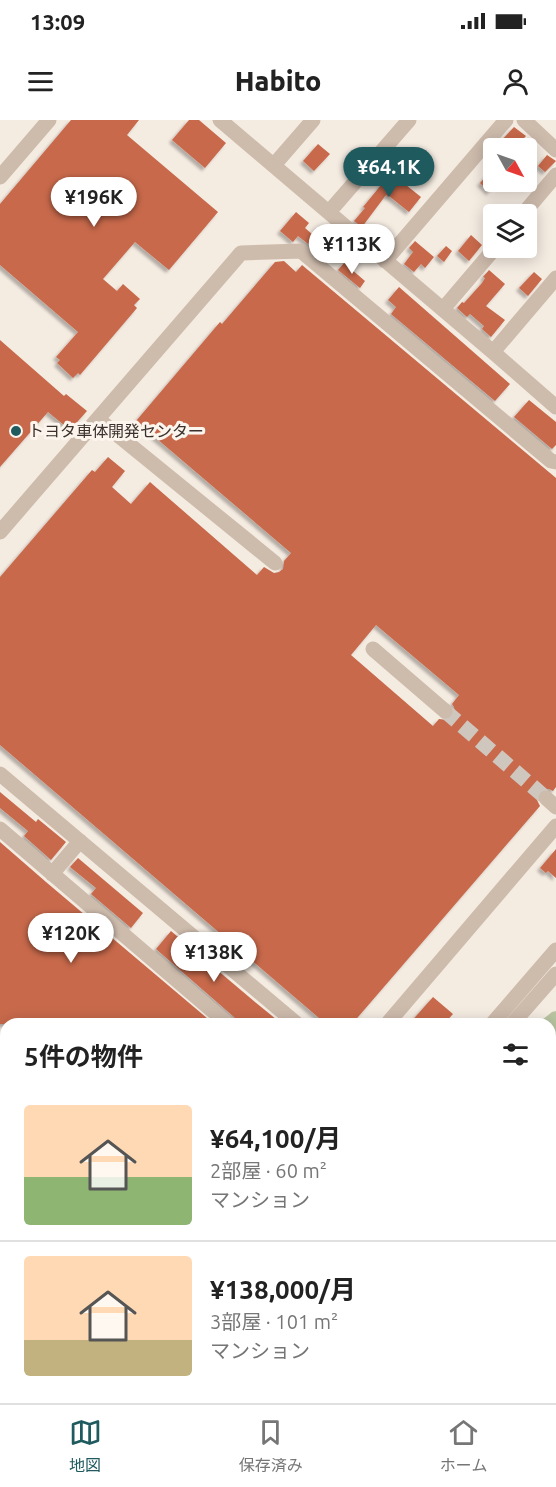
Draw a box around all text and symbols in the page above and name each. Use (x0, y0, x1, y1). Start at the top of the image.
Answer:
text: 13:09 (30, 9, 85, 34)
icon: menu (24, 65, 57, 98)
icon: person (499, 65, 532, 98)
text: Habito (235, 66, 321, 96)
north arrow (483, 138, 537, 192)
map controls (483, 138, 537, 258)
pin: ¥64.1K (340, 147, 438, 198)
text: ¥64.1K (357, 155, 421, 178)
pin: ¥196K (52, 177, 136, 228)
text: ¥196K (65, 185, 123, 208)
button: layers (483, 204, 537, 258)
pin: ¥113K (310, 224, 394, 275)
text: ¥113K (323, 232, 381, 255)
place label: トヨタ車体開発センター (28, 422, 204, 440)
marker: トヨタ車体開発センター (9, 424, 23, 438)
pin: ¥120K (29, 913, 113, 964)
text: ¥120K (42, 921, 100, 944)
pin: ¥138K (172, 932, 256, 983)
text: ¥138K (185, 940, 243, 963)
icon: filters (499, 1038, 532, 1071)
text: 5件の物件 (24, 1042, 143, 1071)
text: ¥64,100/月 (210, 1124, 341, 1153)
icon: home (72, 1129, 144, 1201)
text: 2部屋 · 60 m² (210, 1159, 327, 1182)
text: マンション (210, 1188, 310, 1211)
text: ¥138,000/月 (210, 1275, 356, 1304)
icon: home (72, 1280, 144, 1352)
text: 3部屋 · 101 m² (210, 1310, 338, 1333)
text: マンション (210, 1339, 310, 1362)
tab: 地図 (69, 1416, 102, 1476)
tab: 保存済み (239, 1416, 303, 1476)
tab: ホーム (440, 1416, 487, 1476)

